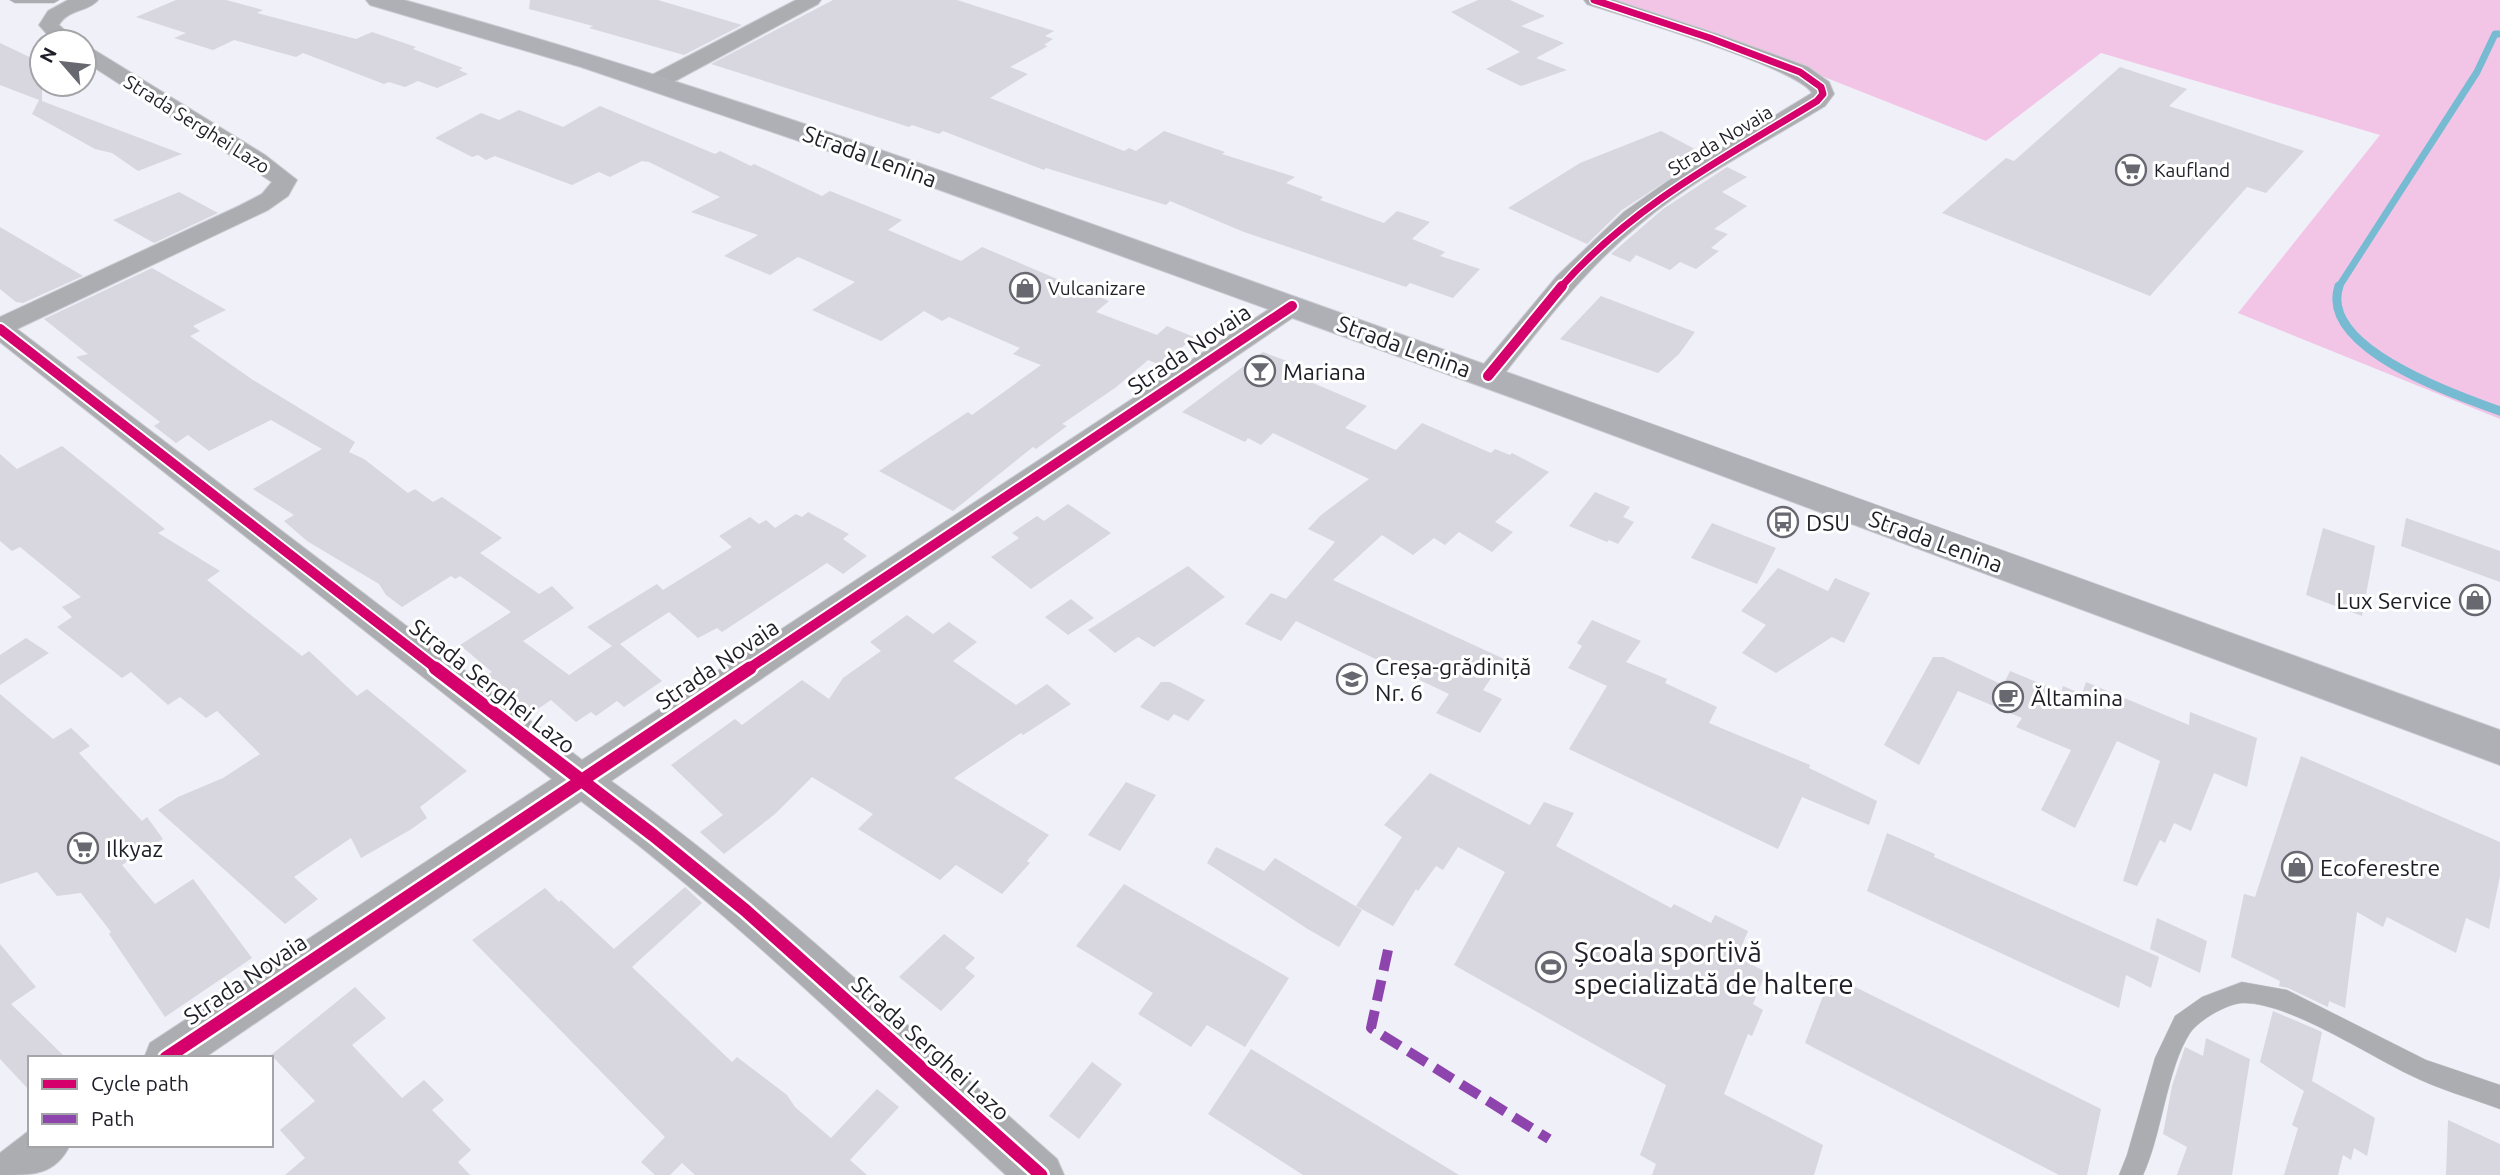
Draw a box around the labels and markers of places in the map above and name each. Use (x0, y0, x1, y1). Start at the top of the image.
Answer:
supermarket icon: Kaufland (2114, 153, 2148, 187)
place label: Kaufland (2154, 159, 2230, 181)
shop icon: Vulcanizare (1008, 271, 1042, 305)
place label: Vulcanizare (1048, 277, 1146, 299)
bar icon: Mariana (1243, 354, 1277, 388)
place label: Mariana (1283, 359, 1366, 384)
bus stop icon: DSU (1766, 505, 1800, 539)
place label: DSU (1806, 510, 1850, 535)
shop icon: Lux Service (2458, 583, 2492, 617)
place label: Lux Service (2336, 588, 2452, 613)
place label: Creșa-grădiniță Nr. 6 (1375, 654, 1531, 705)
school or university icon: Creșa-grădiniță Nr. 6 (1335, 662, 1369, 696)
cafe icon: Ăltamina (1991, 680, 2025, 714)
place label: Ăltamina (2031, 685, 2123, 710)
supermarket icon: Ilkyaz (66, 831, 100, 865)
place label: Ilkyaz (106, 836, 163, 861)
shop icon: Ecoferestre (2280, 850, 2314, 884)
place label: Ecoferestre (2320, 855, 2440, 880)
place label: Școala sportivă specializată de haltere (1574, 936, 1854, 999)
sports icon: Școala sportivă specializată de haltere (1534, 950, 1568, 984)

